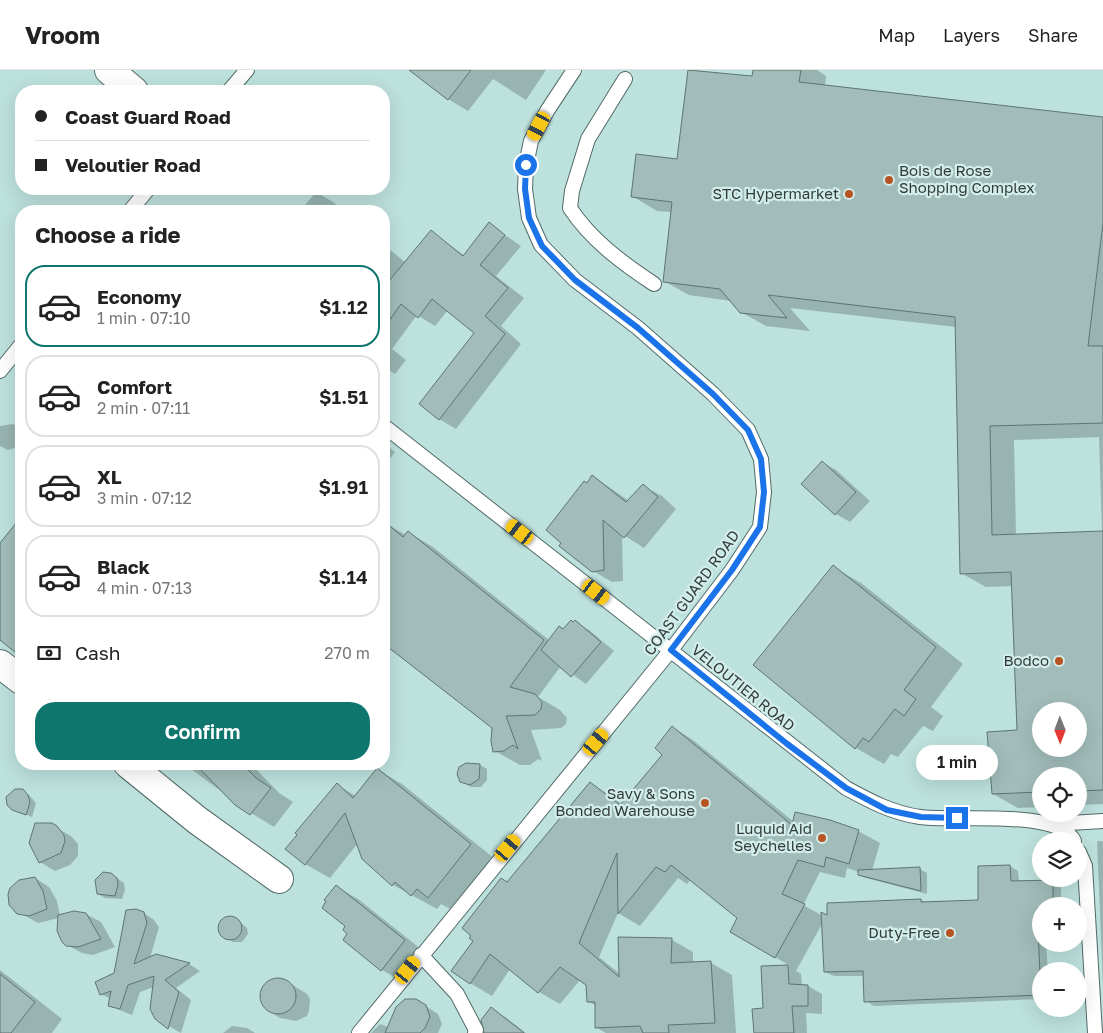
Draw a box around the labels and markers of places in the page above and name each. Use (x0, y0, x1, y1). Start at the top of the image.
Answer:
place label: Bois de Rose Shopping Complex (899, 161, 1035, 196)
marker: Bois de Rose Shopping Complex (883, 174, 895, 186)
place label: STC Hypermarket (713, 184, 839, 202)
marker: STC Hypermarket (843, 188, 855, 200)
place label: Bodco (1004, 651, 1049, 669)
marker: Bodco (1053, 655, 1065, 667)
place label: Savy & Sons Bonded Warehouse (555, 784, 695, 819)
marker: Savy & Sons Bonded Warehouse (699, 797, 711, 809)
place label: Luquid Aid Seychelles (734, 819, 812, 854)
marker: Luquid Aid Seychelles (816, 832, 828, 844)
place label: Duty-Free (868, 923, 940, 941)
marker: Duty-Free (944, 927, 956, 939)

